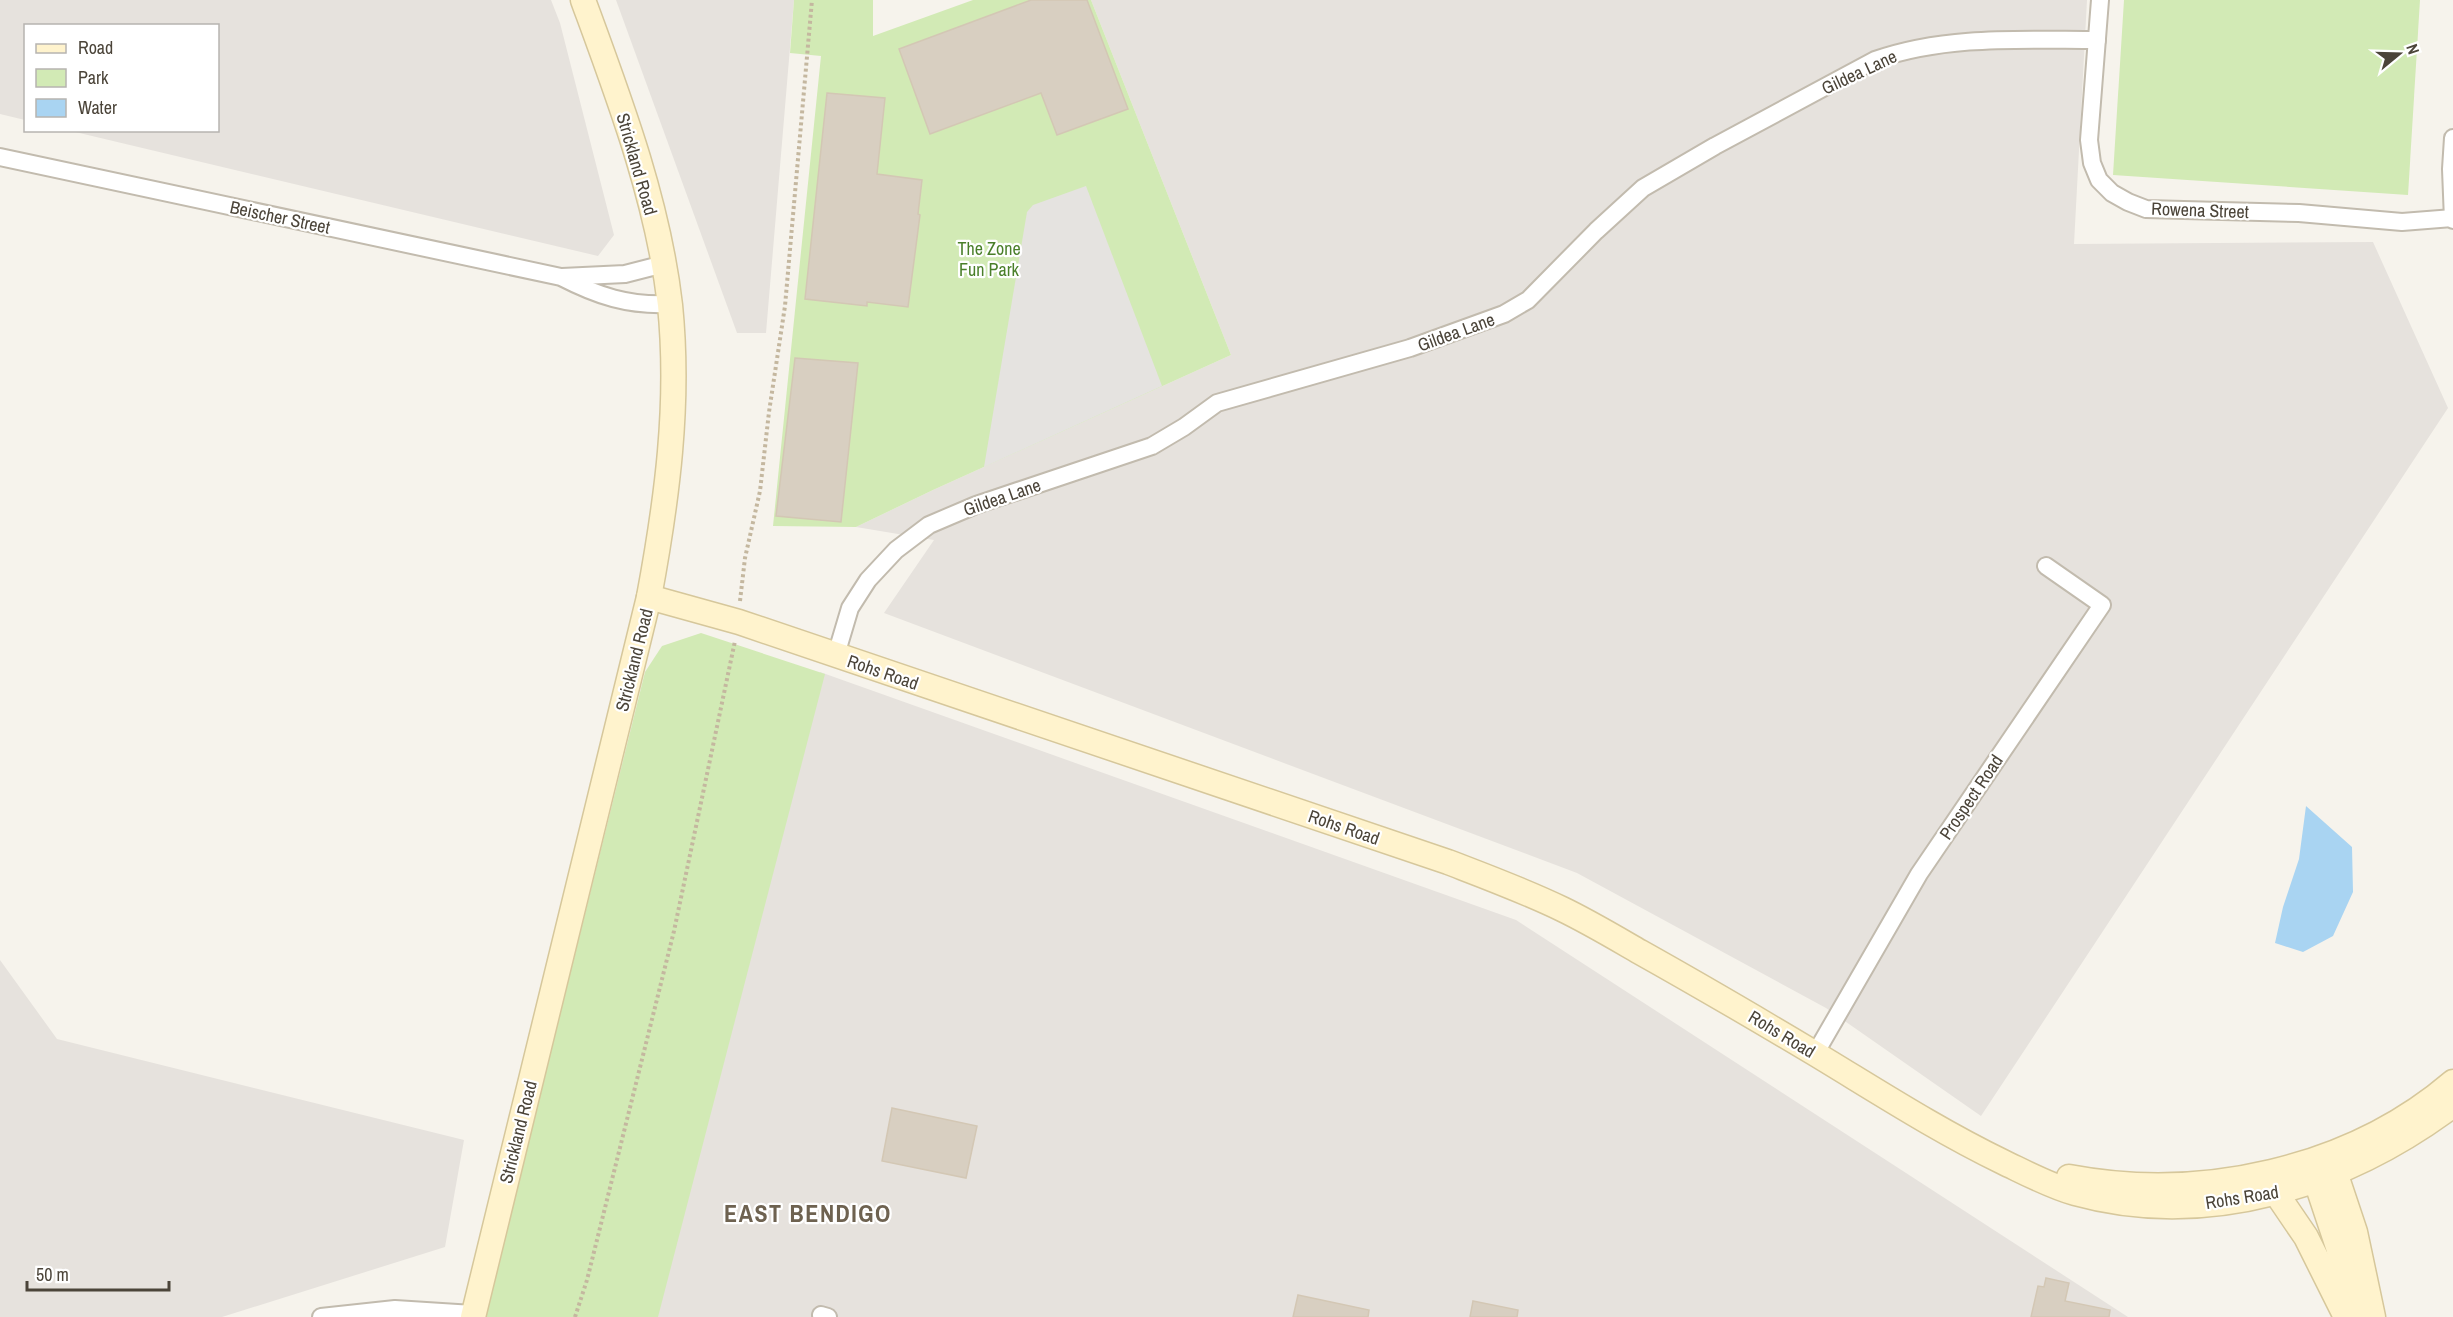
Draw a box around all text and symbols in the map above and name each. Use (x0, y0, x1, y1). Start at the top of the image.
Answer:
legend (24, 24, 219, 132)
north arrow (2369, 24, 2429, 84)
text: Road (78, 35, 113, 60)
text: N (2401, 41, 2425, 57)
street label: Gildea Lane (1817, 44, 1901, 100)
text: Park (78, 65, 109, 90)
text: Water (78, 95, 117, 120)
street label: Strickland Road (611, 110, 663, 218)
street label: Beischer Street (228, 194, 332, 240)
street label: Rowena Street (2151, 196, 2249, 224)
park label: The Zone Fun Park (957, 236, 1021, 282)
street label: Gildea Lane (1414, 306, 1498, 358)
street label: Gildea Lane (960, 472, 1044, 522)
street label: Strickland Road (609, 606, 659, 714)
street label: Rohs Road (844, 648, 922, 696)
street label: Prospect Road (1933, 750, 2009, 844)
street label: Rohs Road (1305, 803, 1383, 851)
street label: Rohs Road (1744, 1004, 1820, 1064)
street label: Strickland Road (493, 1078, 543, 1186)
street label: Rohs Road (2204, 1179, 2280, 1215)
district label: EAST BENDIGO (724, 1197, 892, 1229)
scale bar (27, 1254, 170, 1292)
text: 50 m (36, 1262, 69, 1287)

